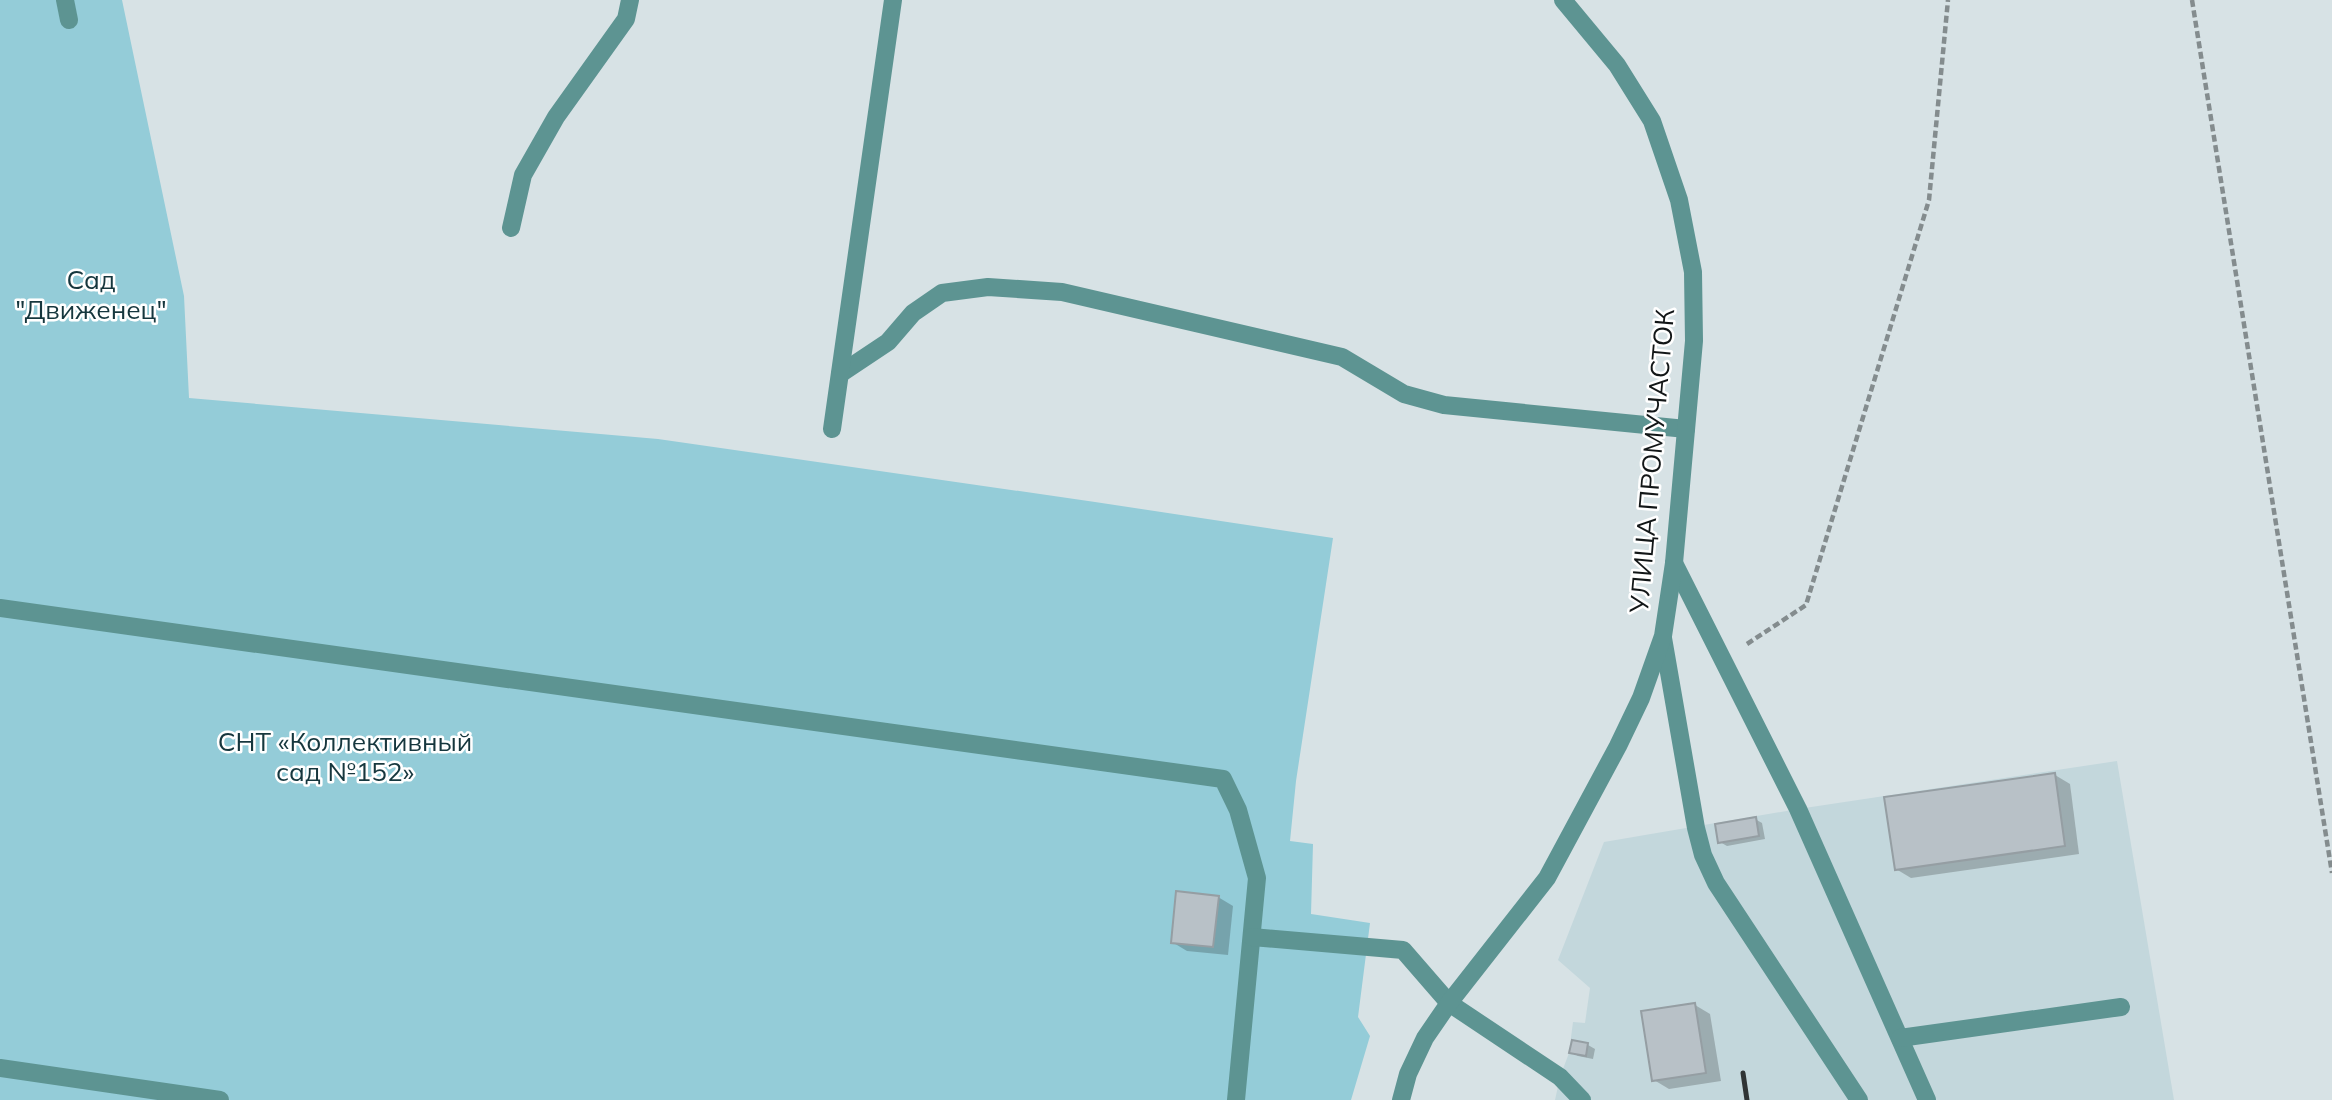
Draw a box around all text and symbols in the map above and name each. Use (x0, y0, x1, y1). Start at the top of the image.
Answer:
park label: Сад "Движенец" (15, 263, 167, 326)
street label: УЛИЦА ПРОМУЧАСТОК (1622, 307, 1681, 615)
park label: СНТ «Коллективный сад №152» (218, 725, 472, 788)

